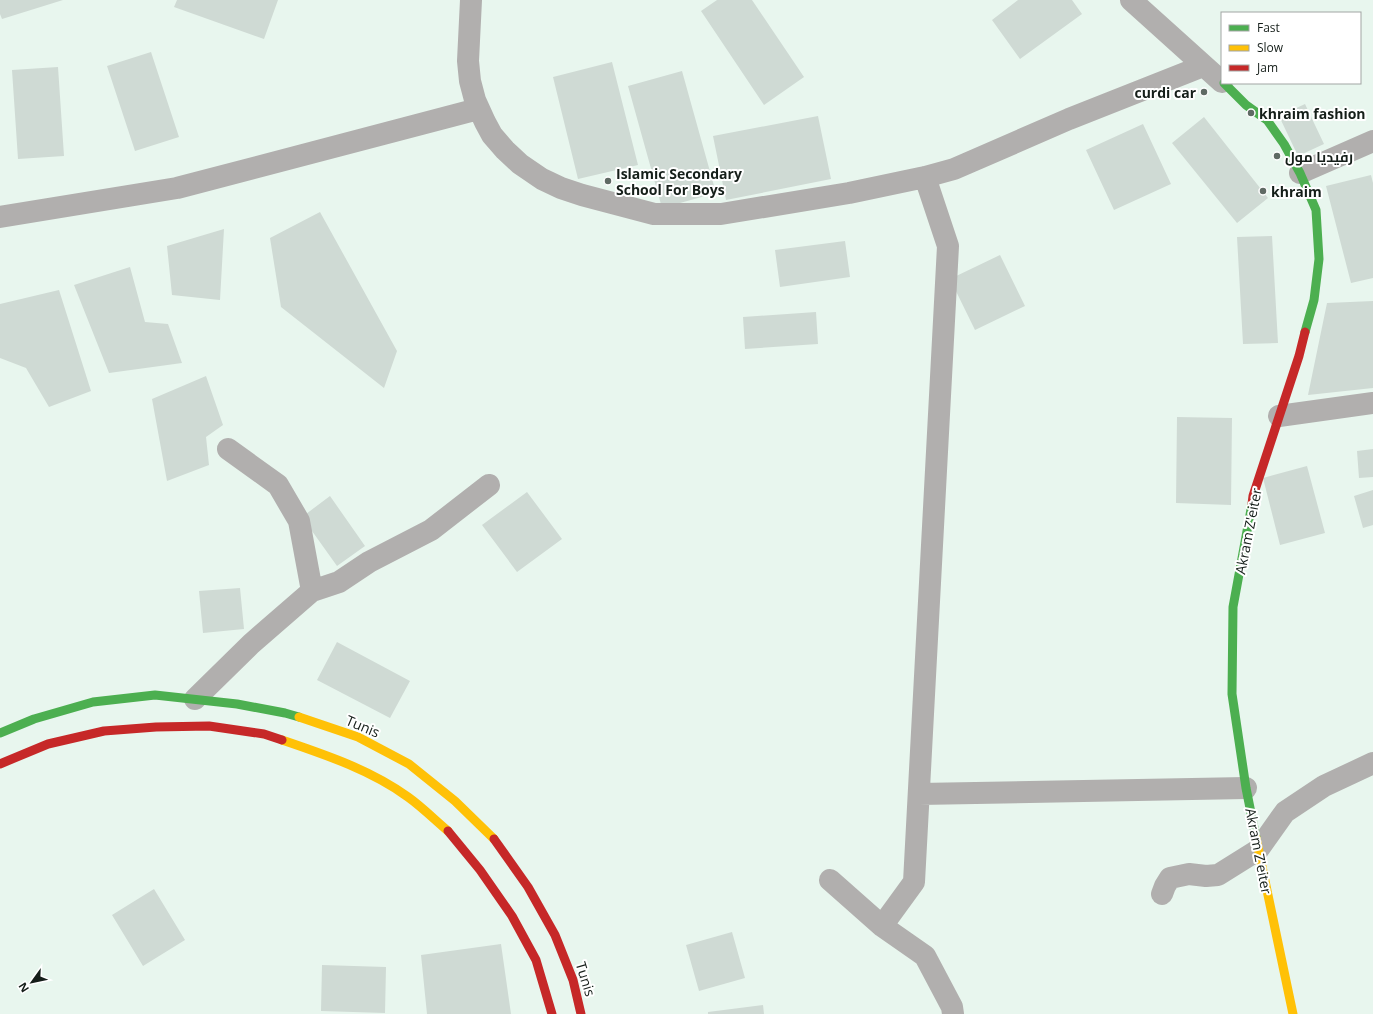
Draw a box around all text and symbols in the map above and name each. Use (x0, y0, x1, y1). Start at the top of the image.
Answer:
legend (1221, 12, 1361, 84)
text: Fast (1257, 19, 1280, 36)
text: Slow (1257, 39, 1284, 56)
text: Jam (1256, 59, 1278, 76)
place label: curdi car (1134, 83, 1197, 102)
marker: curdi car (1199, 87, 1209, 97)
place label: khraim fashion (1259, 104, 1366, 123)
marker: khraim fashion (1246, 108, 1256, 118)
place label: رفيديا مول (1285, 147, 1353, 166)
marker: رفيديا مول (1272, 151, 1282, 161)
place label: Islamic Secondary School For Boys (616, 164, 742, 199)
marker: Islamic Secondary School For Boys (603, 176, 613, 186)
place label: khraim (1271, 182, 1322, 201)
marker: khraim (1258, 186, 1268, 196)
street label: Akram Z'eiter (1230, 486, 1266, 576)
street label: Tunis (343, 710, 383, 742)
street label: Akram Z'eiter (1241, 806, 1277, 896)
street label: Tunis (572, 959, 600, 999)
north arrow (12, 962, 52, 1002)
text: N (14, 980, 32, 996)

